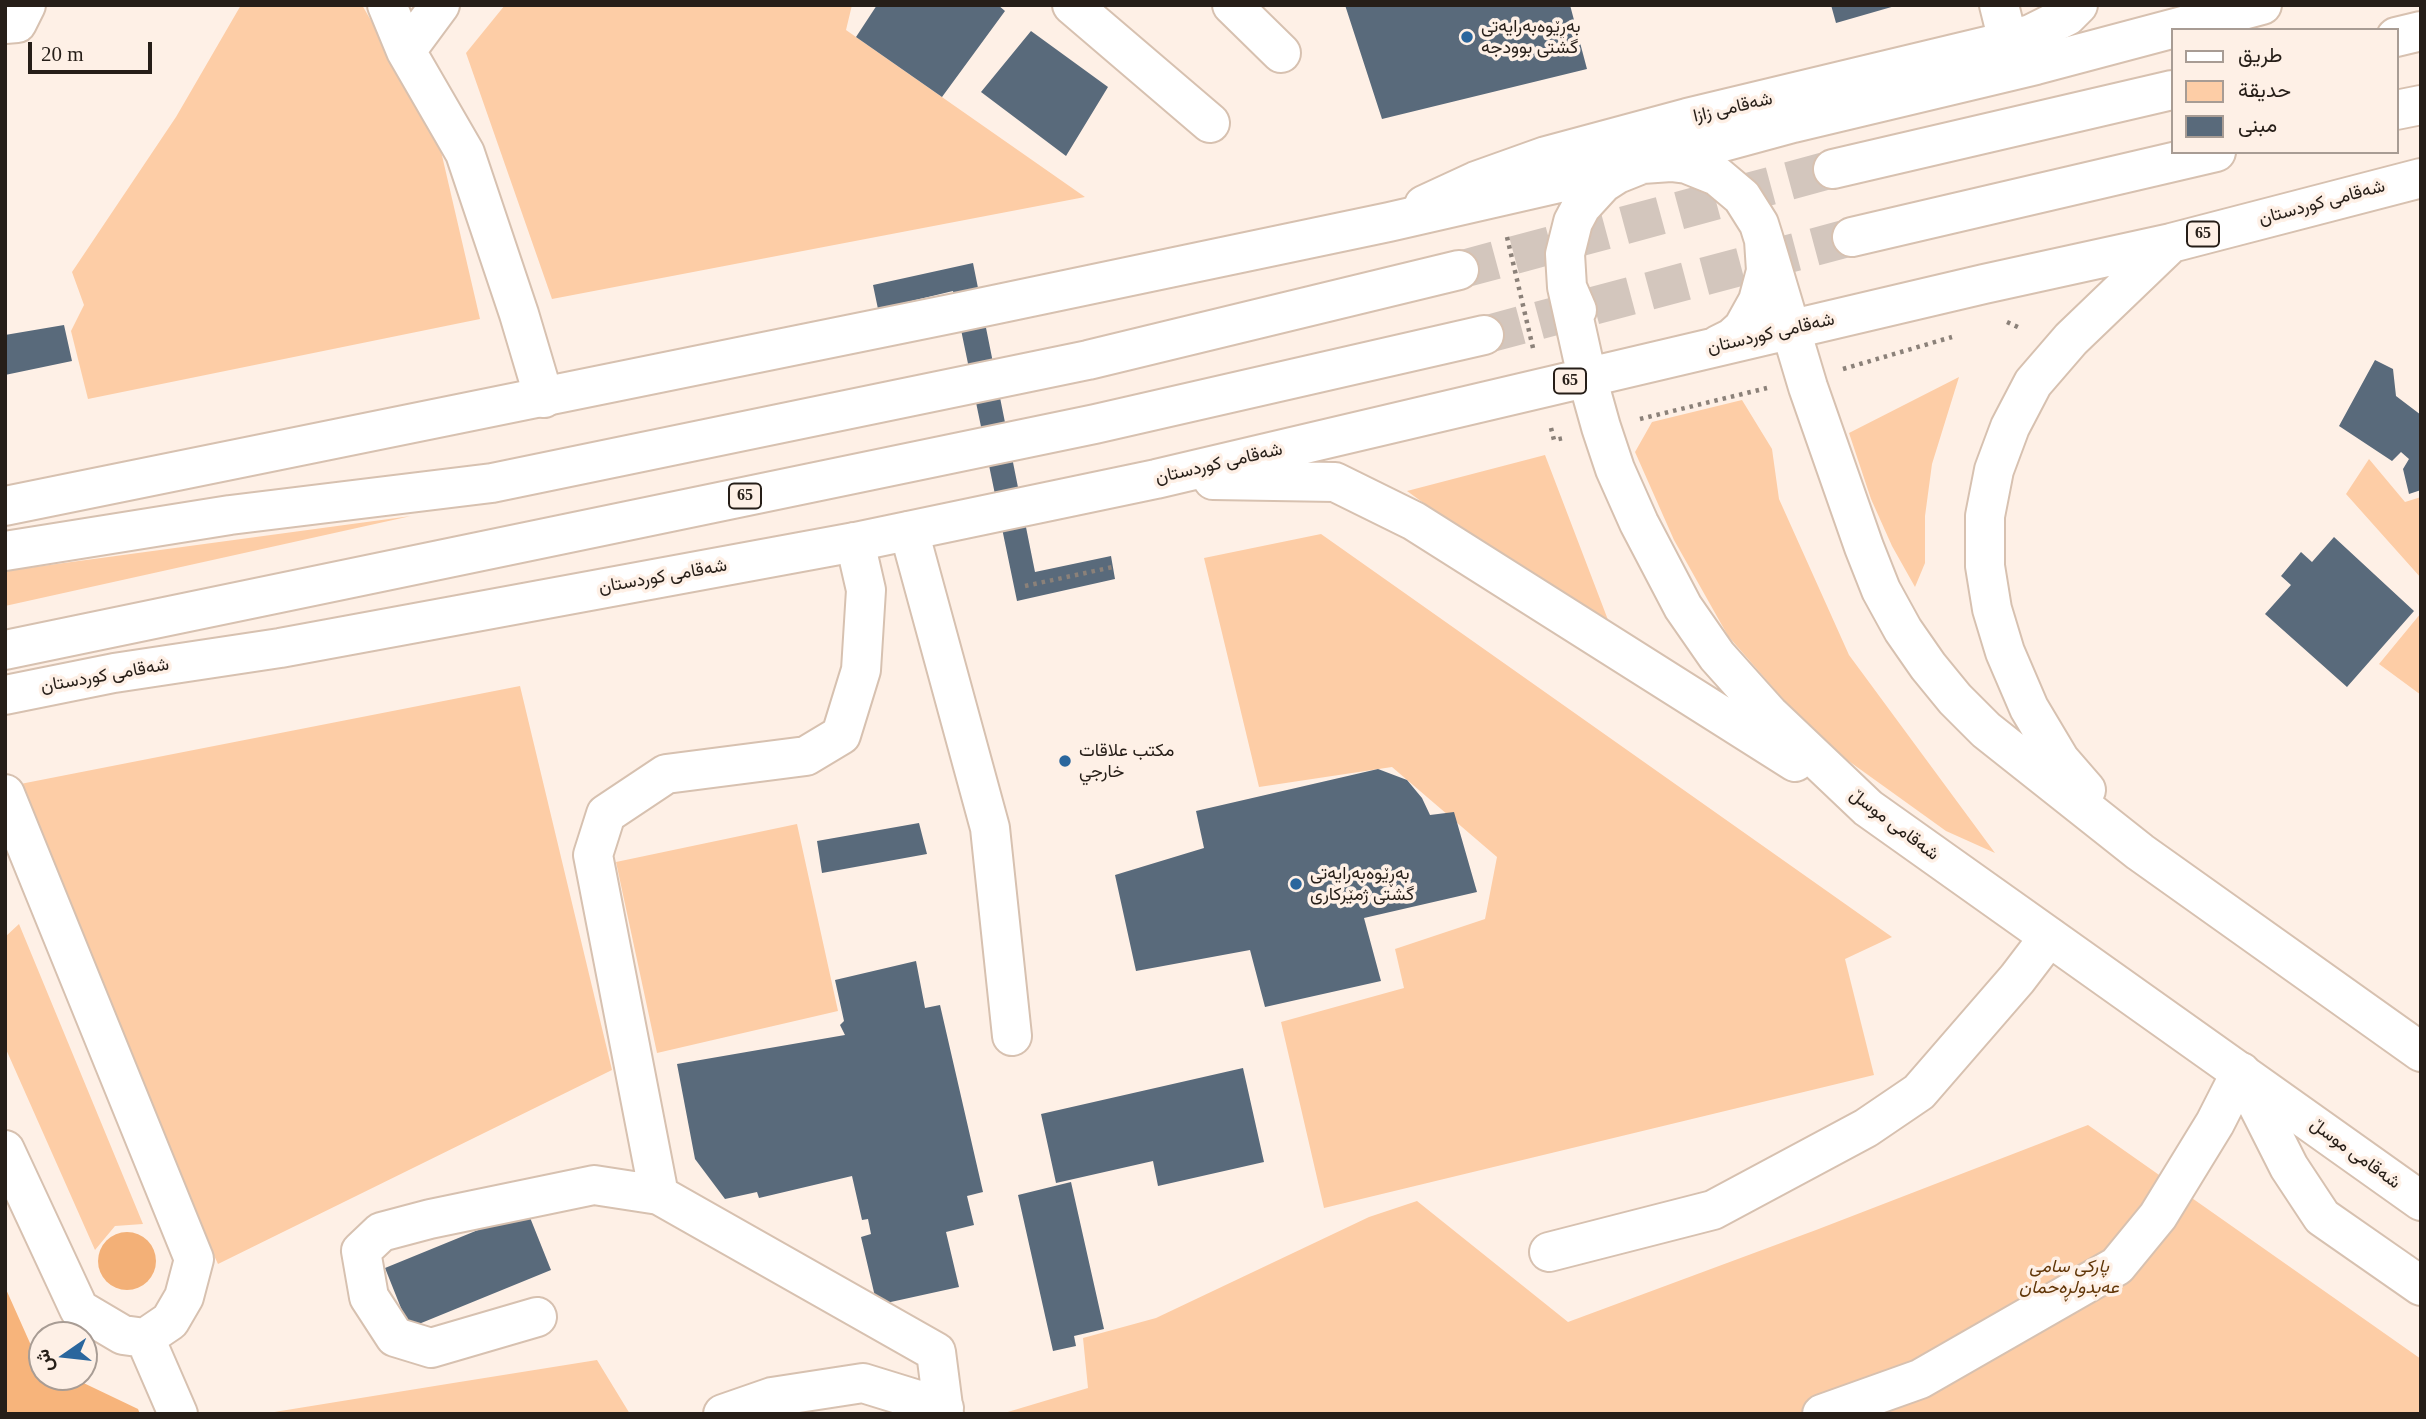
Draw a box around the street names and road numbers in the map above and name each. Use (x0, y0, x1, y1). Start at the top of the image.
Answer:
street label: شەقامی زازا (1691, 88, 1775, 128)
street label: شەقامی کوردستان (2256, 176, 2388, 230)
road number: 65 (2187, 222, 2219, 246)
street label: شەقامی کوردستان (1705, 309, 1837, 359)
road number: 65 (1554, 368, 1586, 394)
street label: شەقامی کوردستان (1153, 439, 1285, 489)
road number: 65 (729, 484, 761, 509)
street label: شەقامی کوردستان (597, 555, 729, 599)
street label: شەقامی کوردستان (39, 654, 171, 698)
street label: شەقامی موسڵ (1845, 784, 1943, 866)
street label: شەقامی موسڵ (2306, 1114, 2404, 1194)

